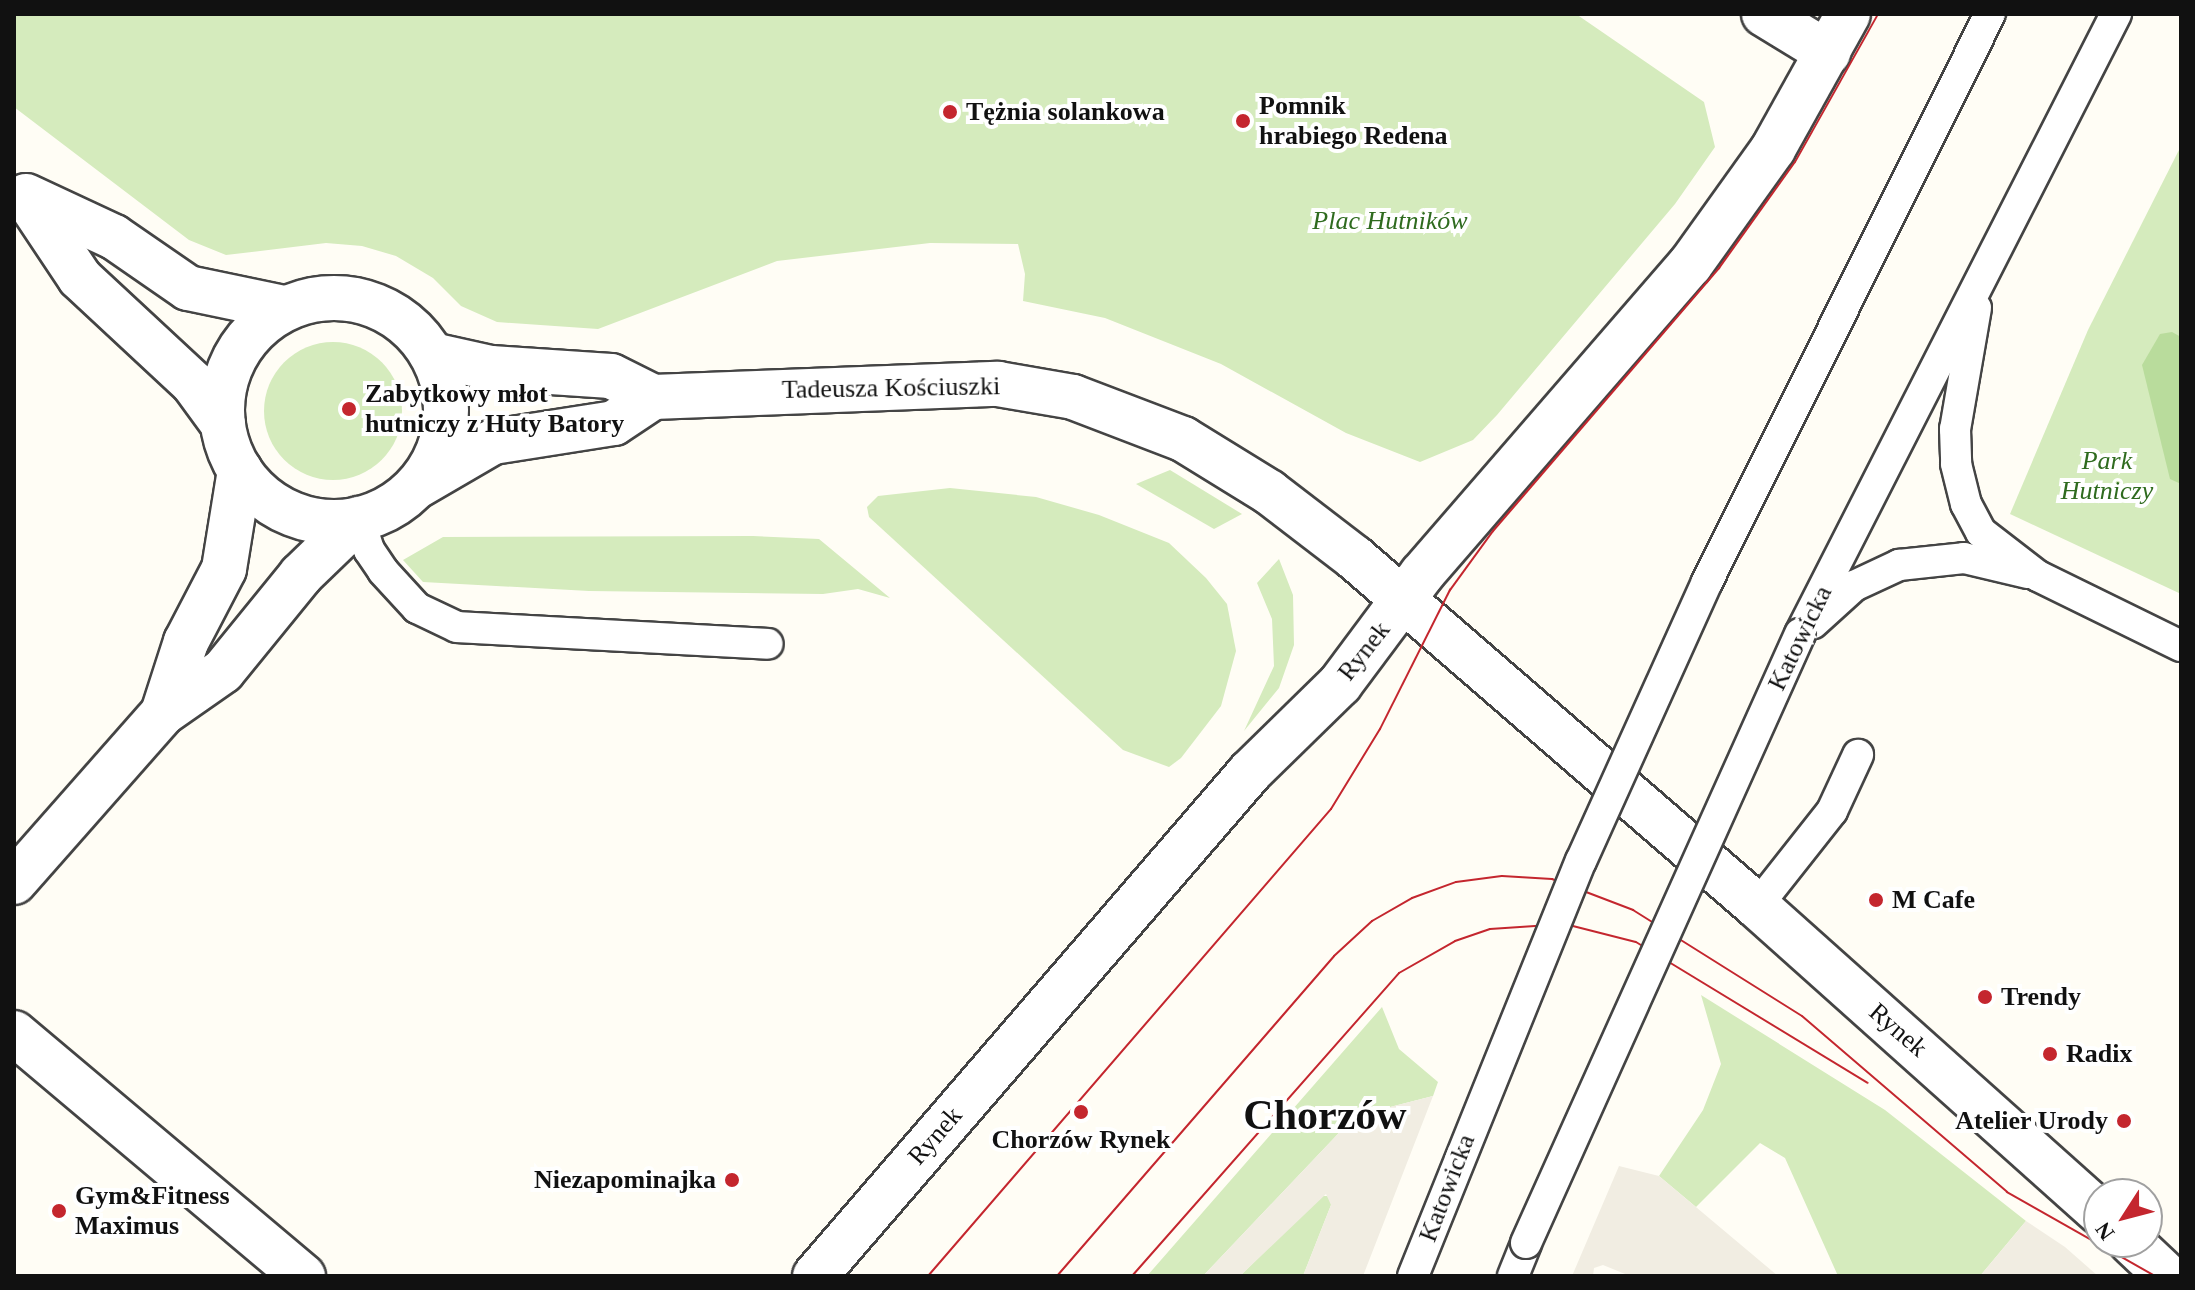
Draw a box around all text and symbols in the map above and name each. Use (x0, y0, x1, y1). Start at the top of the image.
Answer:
place label: Pomnik hrabiego Redena (1259, 90, 1448, 152)
place label: Tężnia solankowa (966, 96, 1165, 128)
marker: Tężnia solankowa (941, 103, 959, 121)
marker: Pomnik hrabiego Redena (1234, 112, 1252, 130)
park label: Plac Hutników (1312, 205, 1468, 237)
street label: Tadeusza Kościuszki (782, 370, 1000, 406)
place label: Zabytkowy młot hutniczy z Huty Batory (365, 378, 624, 440)
marker: Zabytkowy młot hutniczy z Huty Batory (340, 400, 358, 418)
park label: Park Hutniczy (2061, 445, 2153, 506)
street label: Katowicka (1761, 581, 1839, 695)
street label: Rynek (1331, 615, 1397, 687)
place label: M Cafe (1892, 884, 1975, 916)
marker: M Cafe (1867, 891, 1885, 909)
place label: Trendy (2001, 981, 2081, 1013)
marker: Trendy (1976, 988, 1994, 1006)
street label: Rynek (1863, 996, 1933, 1064)
place label: Radix (2066, 1038, 2132, 1070)
marker: Radix (2041, 1045, 2059, 1063)
district label: Chorzów (1243, 1090, 1407, 1140)
street label: Rynek (901, 1101, 969, 1171)
marker: Chorzów Rynek (1072, 1103, 1090, 1121)
place label: Atelier Urody (1955, 1105, 2108, 1137)
marker: Atelier Urody (2115, 1112, 2133, 1130)
place label: Chorzów Rynek (992, 1124, 1170, 1156)
street label: Katowicka (1412, 1130, 1482, 1246)
place label: Niezapominajka (534, 1164, 716, 1196)
marker: Niezapominajka (723, 1171, 741, 1189)
north arrow (2083, 1178, 2163, 1258)
place label: Gym&Fitness Maximus (75, 1180, 230, 1242)
marker: Gym&Fitness Maximus (50, 1202, 68, 1220)
text: N (2090, 1217, 2120, 1245)

